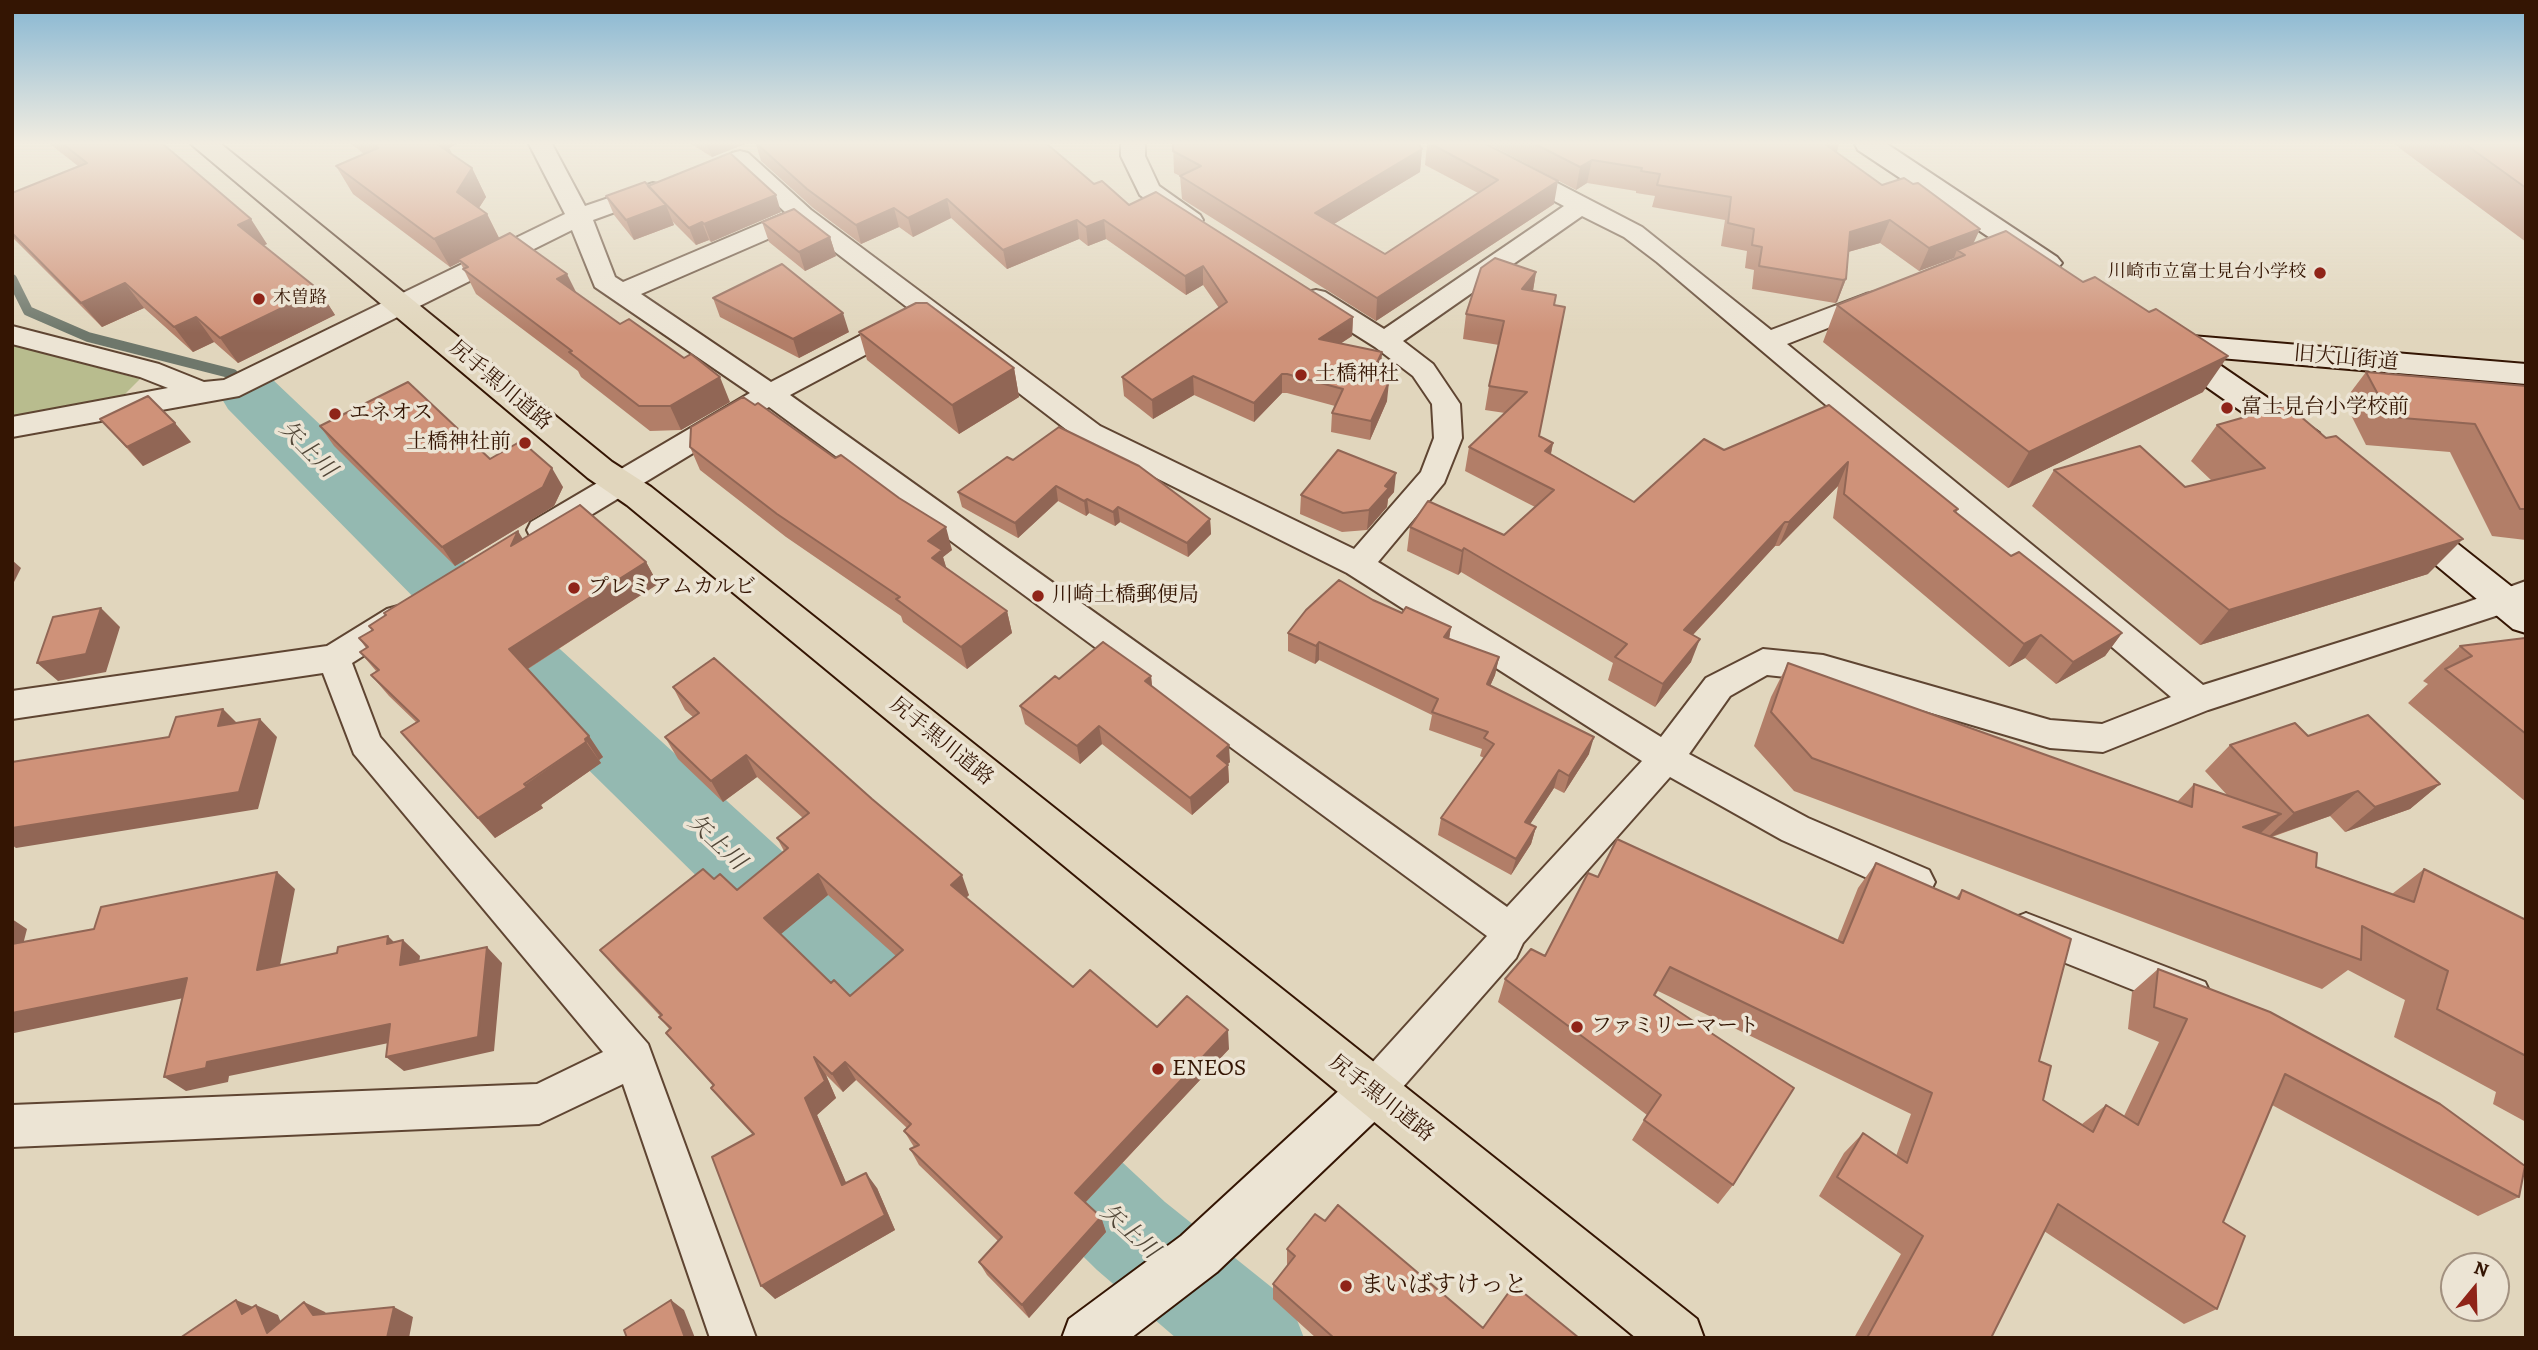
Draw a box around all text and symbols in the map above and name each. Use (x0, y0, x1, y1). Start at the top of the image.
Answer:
place label: 川崎市立富士見台小学校 (2108, 262, 2306, 284)
marker: 川崎市立富士見台小学校 (2312, 265, 2328, 281)
place label: 木曽路 (273, 288, 327, 310)
marker: 木曽路 (251, 291, 267, 307)
street label: 尻手黒川道路 (444, 336, 556, 436)
street label: 旧大山街道 (2293, 342, 2399, 376)
place label: 土橋神社 (1315, 362, 1399, 388)
marker: 土橋神社 (1293, 367, 1309, 383)
place label: 富士見台小学校前 (2241, 395, 2409, 421)
marker: 富士見台小学校前 (2219, 400, 2235, 416)
place label: エネオス (349, 401, 433, 427)
marker: エネオス (327, 406, 343, 422)
water label: 矢上川 (273, 416, 341, 484)
place label: 土橋神社前 (406, 430, 511, 456)
marker: 土橋神社前 (517, 435, 533, 451)
place label: プレミアムカルビ (588, 575, 756, 601)
marker: プレミアムカルビ (566, 580, 582, 596)
place label: 川崎土橋郵便局 (1052, 583, 1199, 609)
marker: 川崎土橋郵便局 (1030, 588, 1046, 604)
street label: 尻手黒川道路 (884, 693, 998, 791)
water label: 矢上川 (681, 809, 751, 877)
place label: ファミリーマート (1591, 1014, 1759, 1040)
marker: ファミリーマート (1569, 1019, 1585, 1035)
street label: 尻手黒川道路 (1324, 1050, 1438, 1148)
place label: ENEOS (1172, 1055, 1246, 1083)
marker: ENEOS (1150, 1061, 1166, 1077)
water label: 矢上川 (1094, 1199, 1164, 1265)
north arrow (2440, 1252, 2510, 1322)
text: N (2470, 1254, 2492, 1284)
place label: まいばすけっと (1360, 1272, 1528, 1300)
marker: まいばすけっと (1338, 1278, 1354, 1294)

